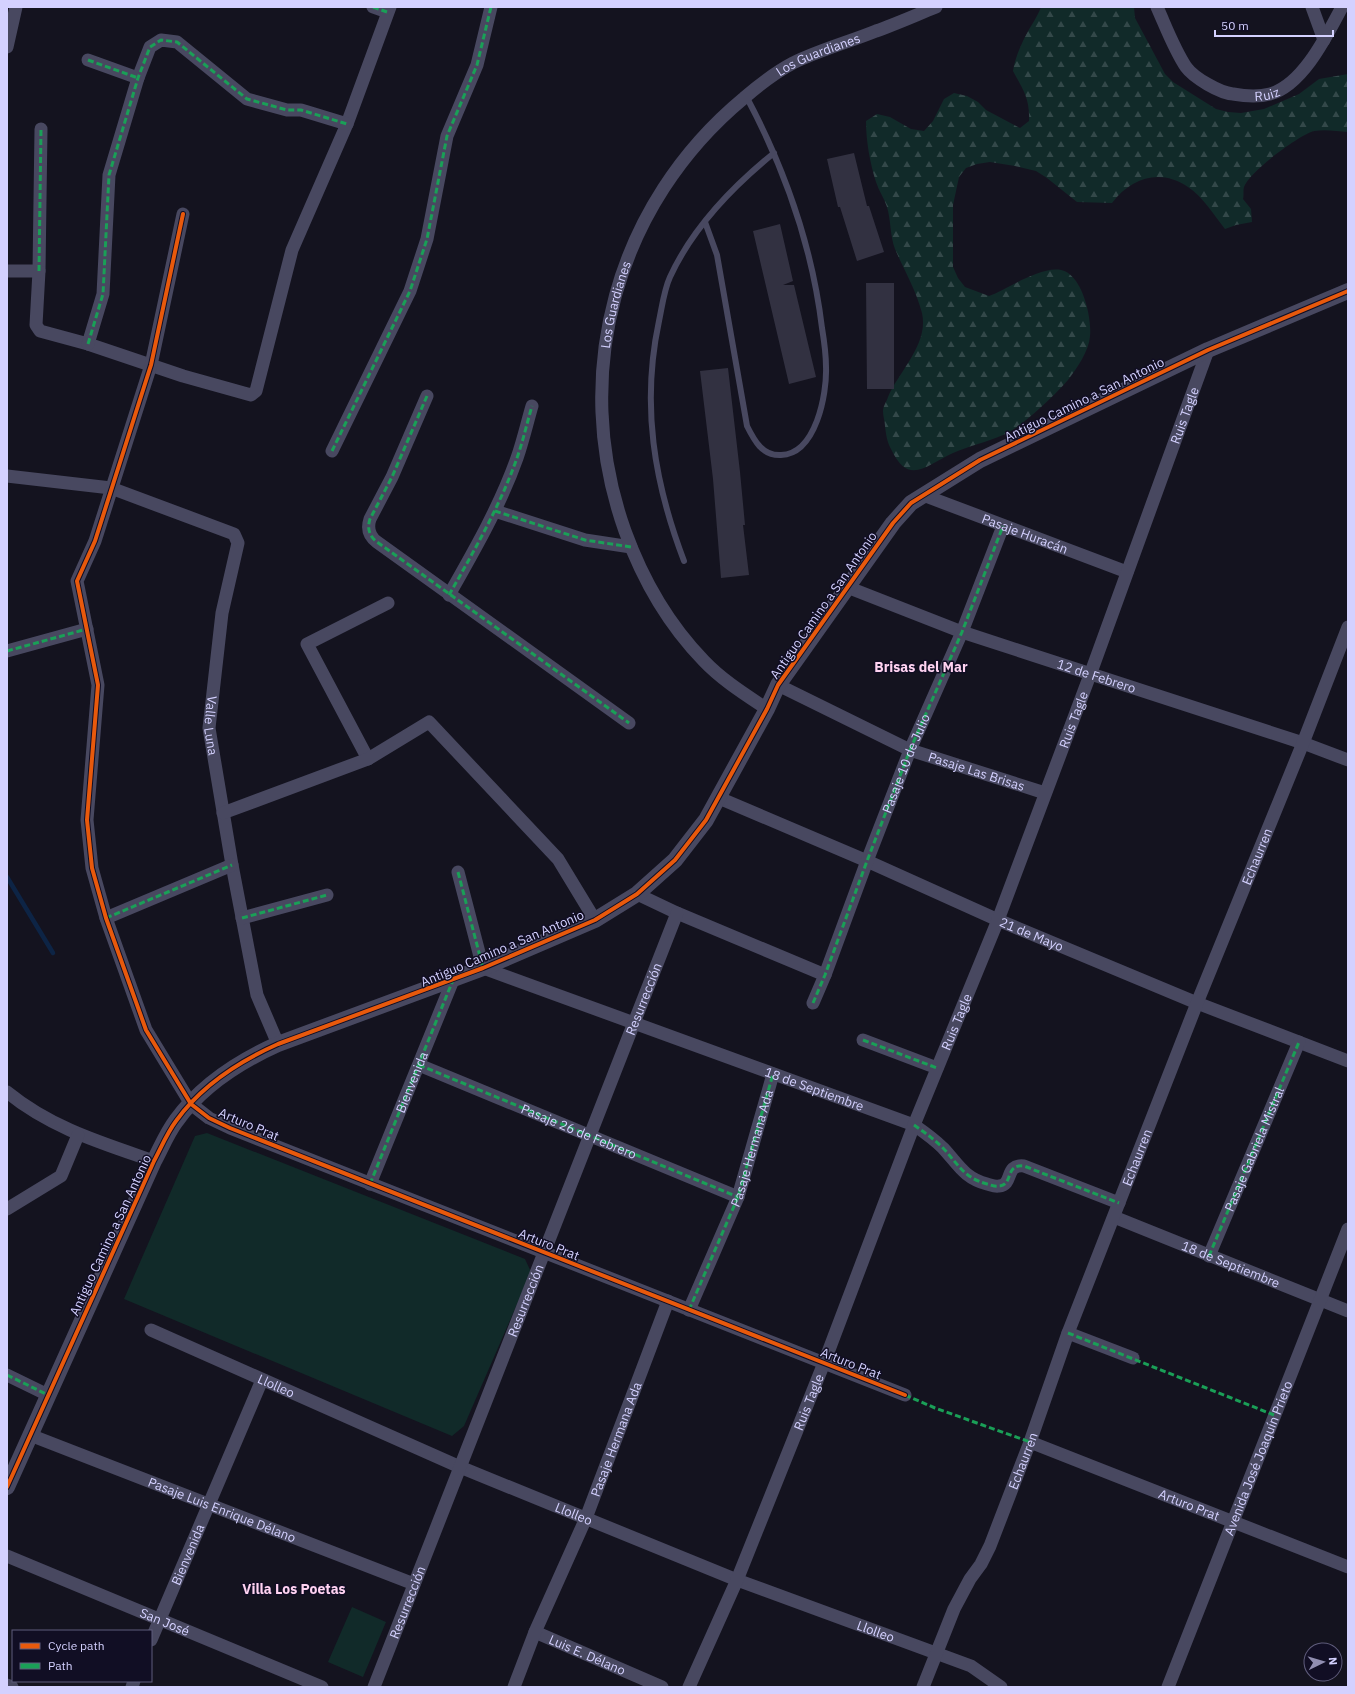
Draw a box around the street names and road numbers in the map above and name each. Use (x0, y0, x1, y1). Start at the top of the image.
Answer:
street label: Los Guardianes (773, 30, 863, 80)
street label: Ruiz (1254, 83, 1282, 105)
street label: Los Guardianes (597, 259, 635, 349)
street label: Antiguo Camino a San Antonio (1001, 353, 1167, 446)
street label: Ruis Tagle (1167, 385, 1203, 446)
street label: Pasaje Huracán (979, 510, 1070, 558)
street label: Antiguo Camino a San Antonio (766, 528, 881, 682)
street label: 12 de Febrero (1055, 656, 1138, 697)
street label: Ruis Tagle (1055, 689, 1092, 751)
street label: Valle Luna (200, 695, 221, 757)
street label: Pasaje 10 de Julio (878, 711, 934, 816)
street label: Pasaje Las Brisas (926, 748, 1027, 795)
street label: Echaurren (1238, 826, 1276, 888)
street label: Antiguo Camino a San Antonio (418, 906, 586, 991)
street label: 21 de Mayo (997, 914, 1066, 955)
street label: Resurrección (622, 960, 666, 1038)
street label: Ruis Tagle (938, 991, 976, 1053)
street label: Bienvenida (392, 1049, 432, 1115)
street label: 18 de Septiembre (762, 1063, 866, 1115)
street label: Pasaje Gabriela Mistral (1221, 1084, 1288, 1214)
street label: Pasaje Hermana Ada (727, 1088, 777, 1210)
street label: Pasaje 26 de Febrero (518, 1100, 639, 1163)
street label: Arturo Prat (216, 1104, 282, 1145)
street label: Echaurren (1118, 1127, 1156, 1189)
street label: Antiguo Camino a San Antonio (66, 1152, 155, 1318)
street label: Arturo Prat (516, 1225, 582, 1264)
street label: 18 de Septiembre (1179, 1237, 1282, 1292)
street label: Resurrección (504, 1262, 548, 1339)
street label: Arturo Prat (818, 1344, 884, 1383)
street label: Llolleo (255, 1370, 297, 1402)
street label: Ruis Tagle (790, 1371, 828, 1433)
street label: Avenida José Joaquín Prieto (1220, 1379, 1296, 1538)
street label: Pasaje Hermana Ada (587, 1380, 646, 1499)
street label: Echaurren (1005, 1430, 1042, 1492)
street label: Pasaje Luis Enrique Délano (146, 1474, 298, 1546)
street label: Arturo Prat (1156, 1485, 1222, 1525)
street label: Llolleo (553, 1499, 595, 1529)
street label: Bienvenida (167, 1522, 209, 1588)
street label: Resurrección (386, 1564, 430, 1641)
street label: San José (137, 1604, 192, 1640)
street label: Llolleo (854, 1617, 897, 1646)
street label: Luis E. Délano (546, 1631, 628, 1679)

